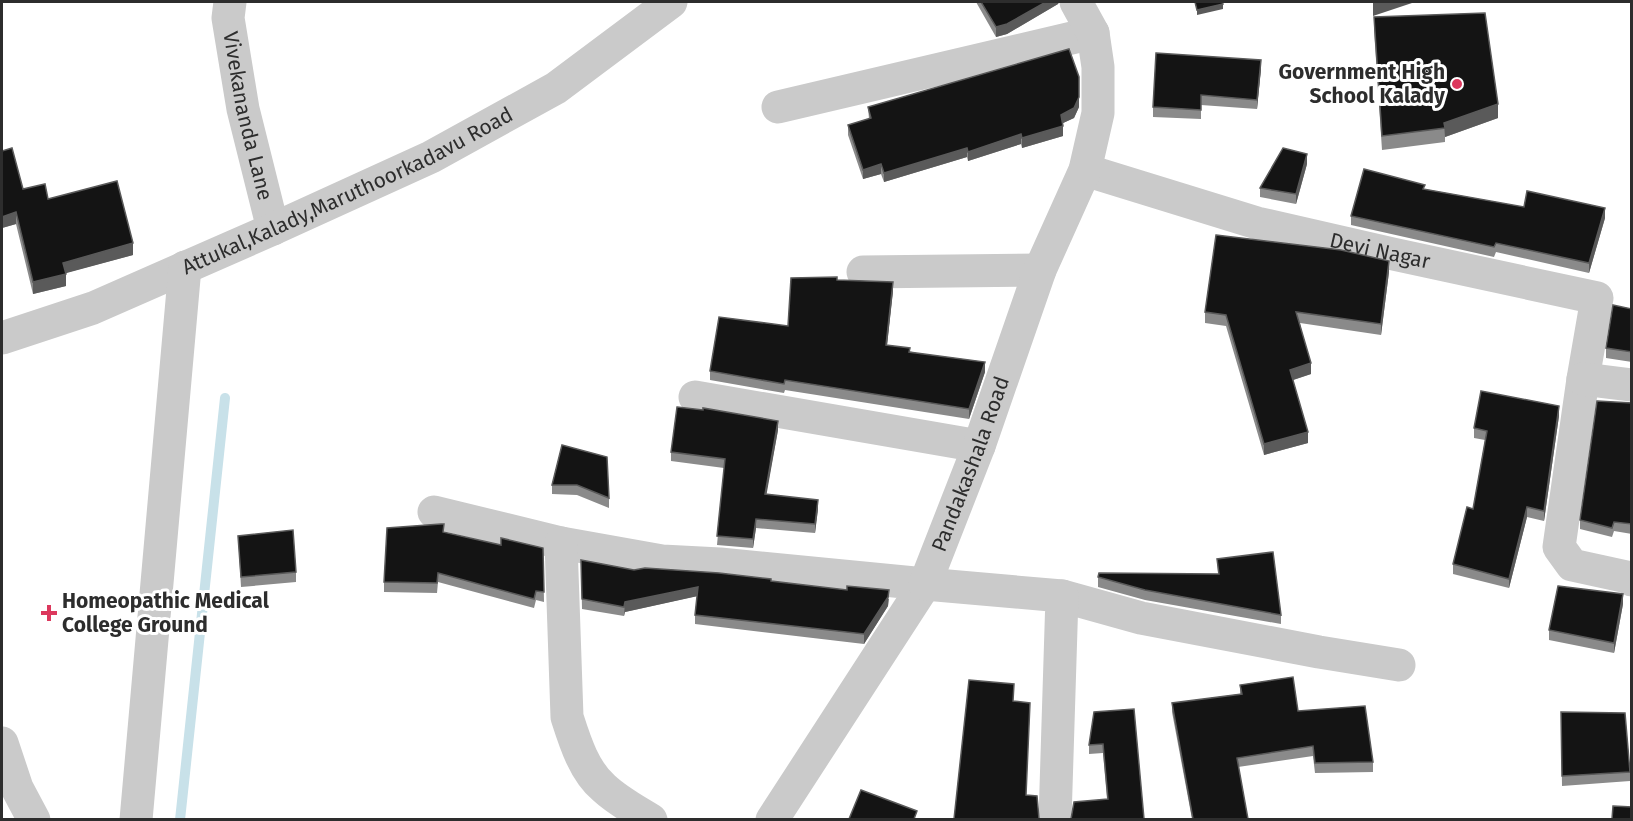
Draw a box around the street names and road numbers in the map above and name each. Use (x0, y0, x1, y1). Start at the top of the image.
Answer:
street label: Vivekananda Lane (217, 29, 278, 203)
street label: Attukal,Kalady,Maruthoorkadavu Road (178, 101, 518, 280)
street label: Devi Nagar (1327, 227, 1433, 275)
street label: Pandakashala Road (926, 373, 1015, 555)

